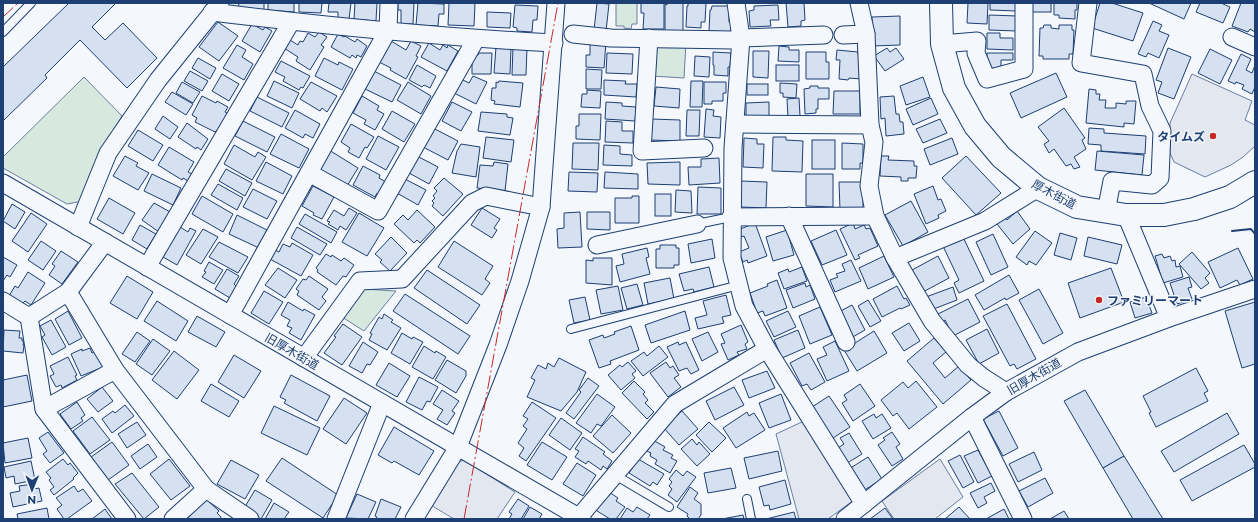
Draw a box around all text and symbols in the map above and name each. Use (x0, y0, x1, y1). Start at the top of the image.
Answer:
place label: タイムズ (1157, 129, 1205, 144)
marker: タイムズ (1208, 131, 1218, 141)
street label: 厚木街道 (1029, 176, 1079, 212)
place label: ファミリーマート (1107, 293, 1203, 308)
marker: ファミリーマート (1094, 295, 1104, 305)
street label: 旧厚木街道 (262, 330, 322, 372)
street label: 旧厚木街道 (1004, 355, 1064, 397)
north arrow (12, 470, 52, 510)
text: N (27, 493, 36, 507)

